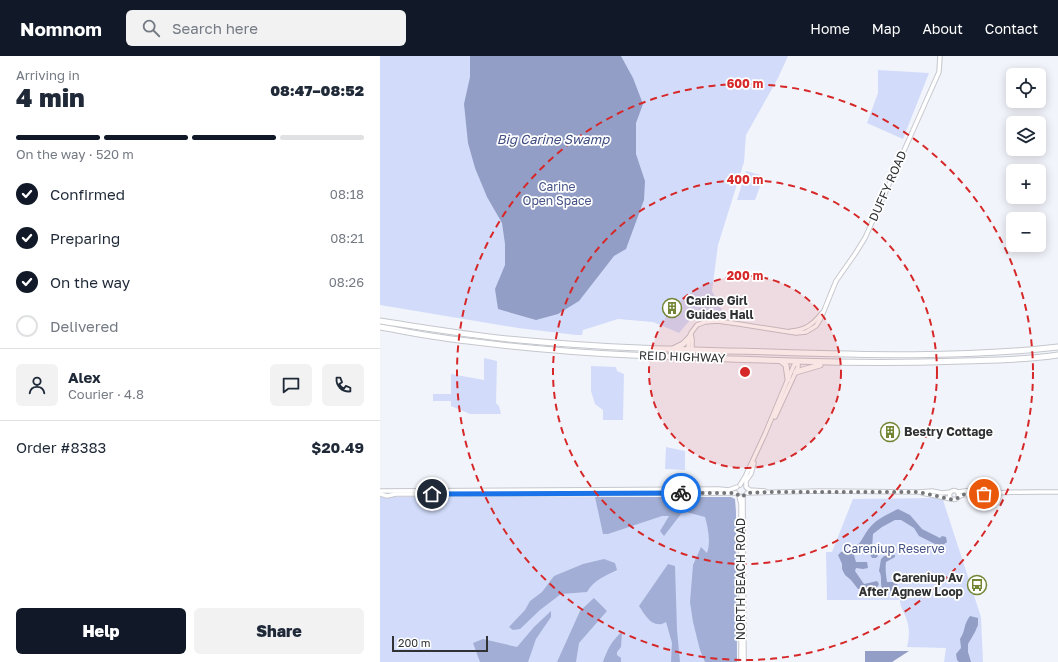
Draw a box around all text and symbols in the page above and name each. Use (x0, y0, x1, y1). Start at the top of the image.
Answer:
search box (126, 10, 406, 46)
text: Nomnom (20, 17, 102, 40)
icon: search (140, 17, 162, 39)
text: Search here (172, 19, 258, 37)
text: Home (810, 20, 850, 37)
text: Map (872, 20, 900, 37)
text: About (922, 20, 963, 37)
text: Contact (985, 20, 1038, 37)
text: Arriving in (16, 67, 80, 83)
map controls (1006, 68, 1046, 252)
button: locate (1006, 68, 1046, 108)
text: 600 m (727, 76, 763, 91)
text: 08:47–08:52 (270, 81, 364, 99)
text: 4 min (16, 82, 85, 113)
button: layers (1006, 116, 1046, 156)
water label: Big Carine Swamp (497, 131, 610, 147)
text: On the way · 520 m (16, 146, 134, 162)
street label: DUFFY ROAD (865, 148, 910, 223)
button: + (1006, 164, 1046, 204)
text: 400 m (727, 172, 763, 187)
park label: Carine Open Space (523, 179, 592, 208)
icon: check (16, 183, 38, 205)
text: Confirmed (50, 185, 125, 203)
text: 08:18 (330, 186, 364, 202)
button: − (1006, 212, 1046, 252)
icon: check (16, 227, 38, 249)
text: Preparing (50, 229, 120, 247)
text: 08:21 (330, 230, 364, 246)
text: 200 m (727, 268, 763, 283)
icon: check (16, 271, 38, 293)
text: On the way (50, 273, 130, 291)
text: 08:26 (329, 274, 364, 290)
place label: Carine Girl Guides Hall (686, 293, 754, 322)
building icon: Carine Girl Guides Hall (661, 297, 683, 319)
text: Delivered (50, 317, 118, 335)
street label: REID HIGHWAY (639, 347, 726, 366)
button: person (16, 364, 58, 406)
button: chat (270, 364, 312, 406)
button: phone (322, 364, 364, 406)
centre of rings (738, 365, 752, 379)
text: Alex (68, 368, 101, 386)
text: Courier · 4.8 (68, 386, 144, 402)
building icon: Bestry Cottage (879, 421, 901, 443)
place label: Bestry Cottage (904, 424, 993, 439)
text: Order #8383 (16, 438, 106, 456)
text: $20.49 (311, 438, 364, 456)
courier (661, 473, 701, 513)
pin (415, 477, 449, 511)
pin (967, 477, 1001, 511)
icon: bike (670, 482, 692, 504)
icon: home (421, 483, 443, 505)
icon: bag (973, 483, 995, 505)
street label: NORTH BEACH ROAD (733, 518, 748, 640)
park label: Careniup Reserve (843, 541, 945, 556)
place label: Careniup Av After Agnew Loop (859, 570, 964, 599)
bus stop icon: Careniup Av After Agnew Loop (966, 574, 988, 596)
button: Help (16, 608, 186, 654)
button: Share (194, 608, 364, 654)
scale bar (392, 634, 488, 653)
text: 200 m (398, 636, 431, 649)

